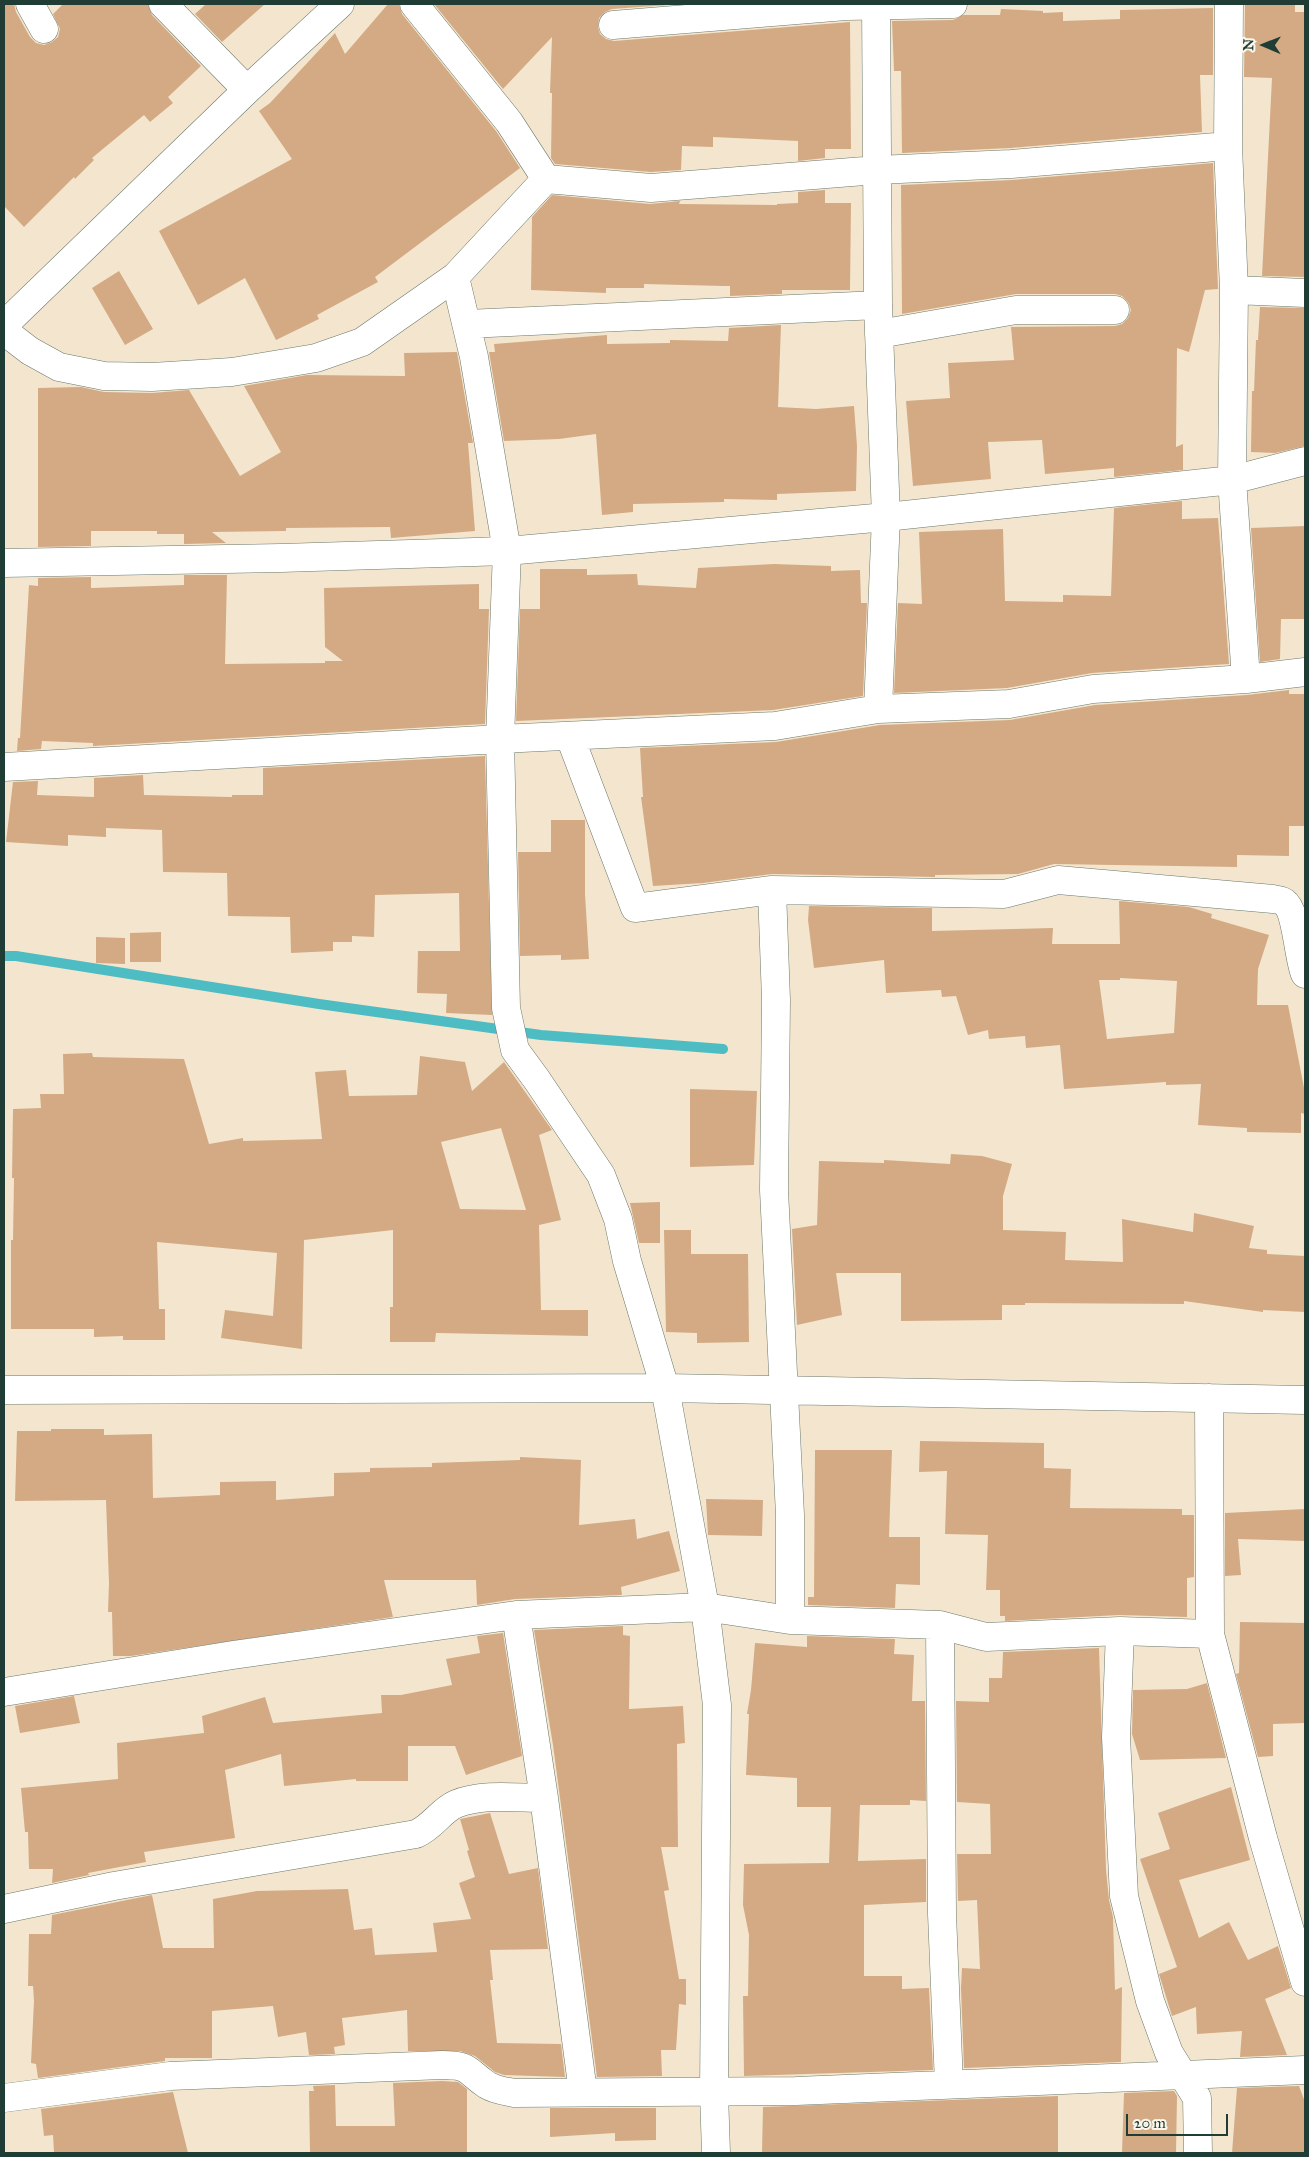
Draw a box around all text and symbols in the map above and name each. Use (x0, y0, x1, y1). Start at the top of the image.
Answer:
north arrow (1239, 20, 1289, 70)
text: N (1240, 39, 1257, 51)
scale bar (1129, 2104, 1232, 2136)
text: 20 m (1134, 2114, 1166, 2132)

